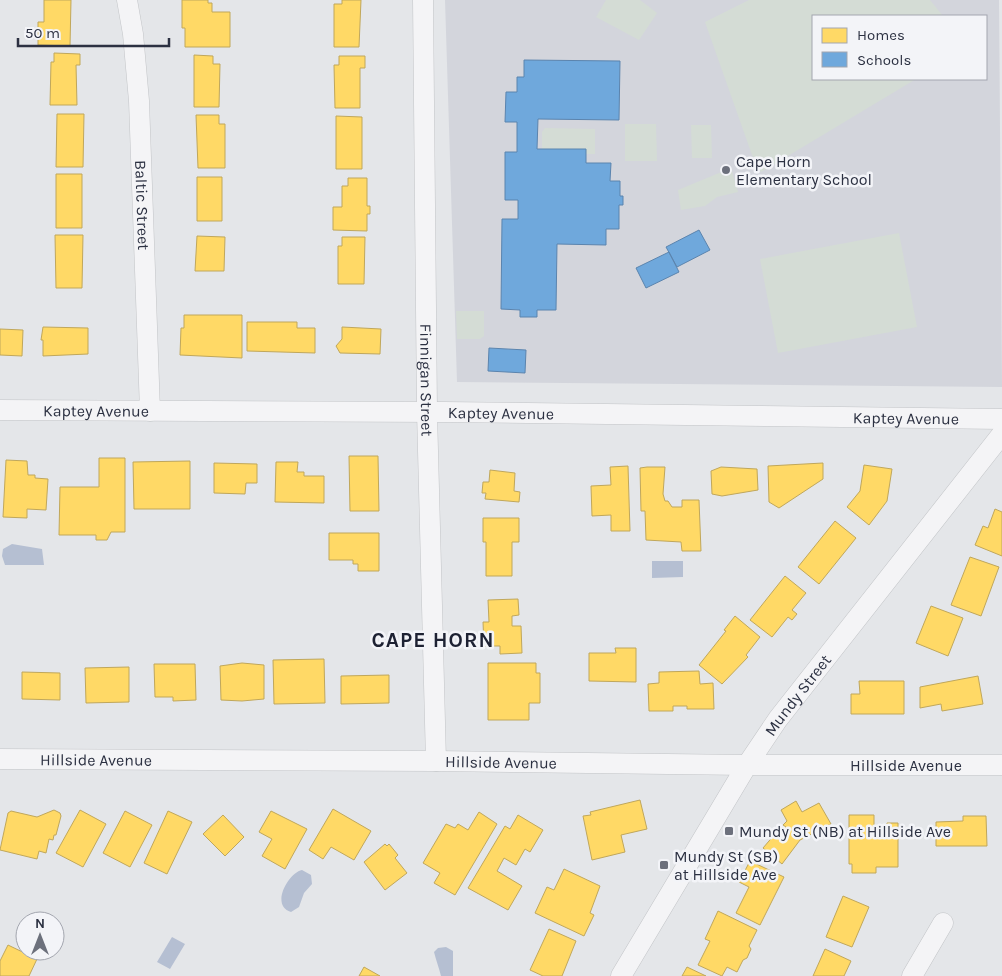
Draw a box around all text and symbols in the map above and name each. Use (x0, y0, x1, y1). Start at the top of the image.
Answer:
scale bar (18, 15, 169, 47)
legend (812, 15, 987, 80)
text: 50 m (25, 24, 60, 42)
text: Homes (857, 26, 905, 44)
text: Schools (857, 51, 911, 69)
place label: Cape Horn Elementary School (736, 152, 872, 189)
street label: Baltic Street (131, 160, 153, 251)
marker: Cape Horn Elementary School (720, 164, 732, 176)
street label: Finnigan Street (416, 324, 437, 437)
street label: Kaptey Avenue (43, 401, 149, 421)
street label: Kaptey Avenue (448, 403, 554, 423)
street label: Kaptey Avenue (853, 408, 959, 428)
district label: CAPE HORN (372, 628, 494, 652)
street label: Mundy Street (760, 651, 835, 740)
street label: Hillside Avenue (40, 750, 152, 770)
street label: Hillside Avenue (445, 752, 557, 773)
street label: Hillside Avenue (850, 756, 962, 775)
place label: Mundy St (NB) at Hillside Ave (739, 822, 951, 841)
marker: Mundy St (NB) at Hillside Ave (723, 825, 735, 837)
place label: Mundy St (SB) at Hillside Ave (674, 847, 778, 884)
marker: Mundy St (SB) at Hillside Ave (658, 859, 670, 871)
north arrow (15, 911, 65, 961)
text: N (35, 915, 45, 932)

